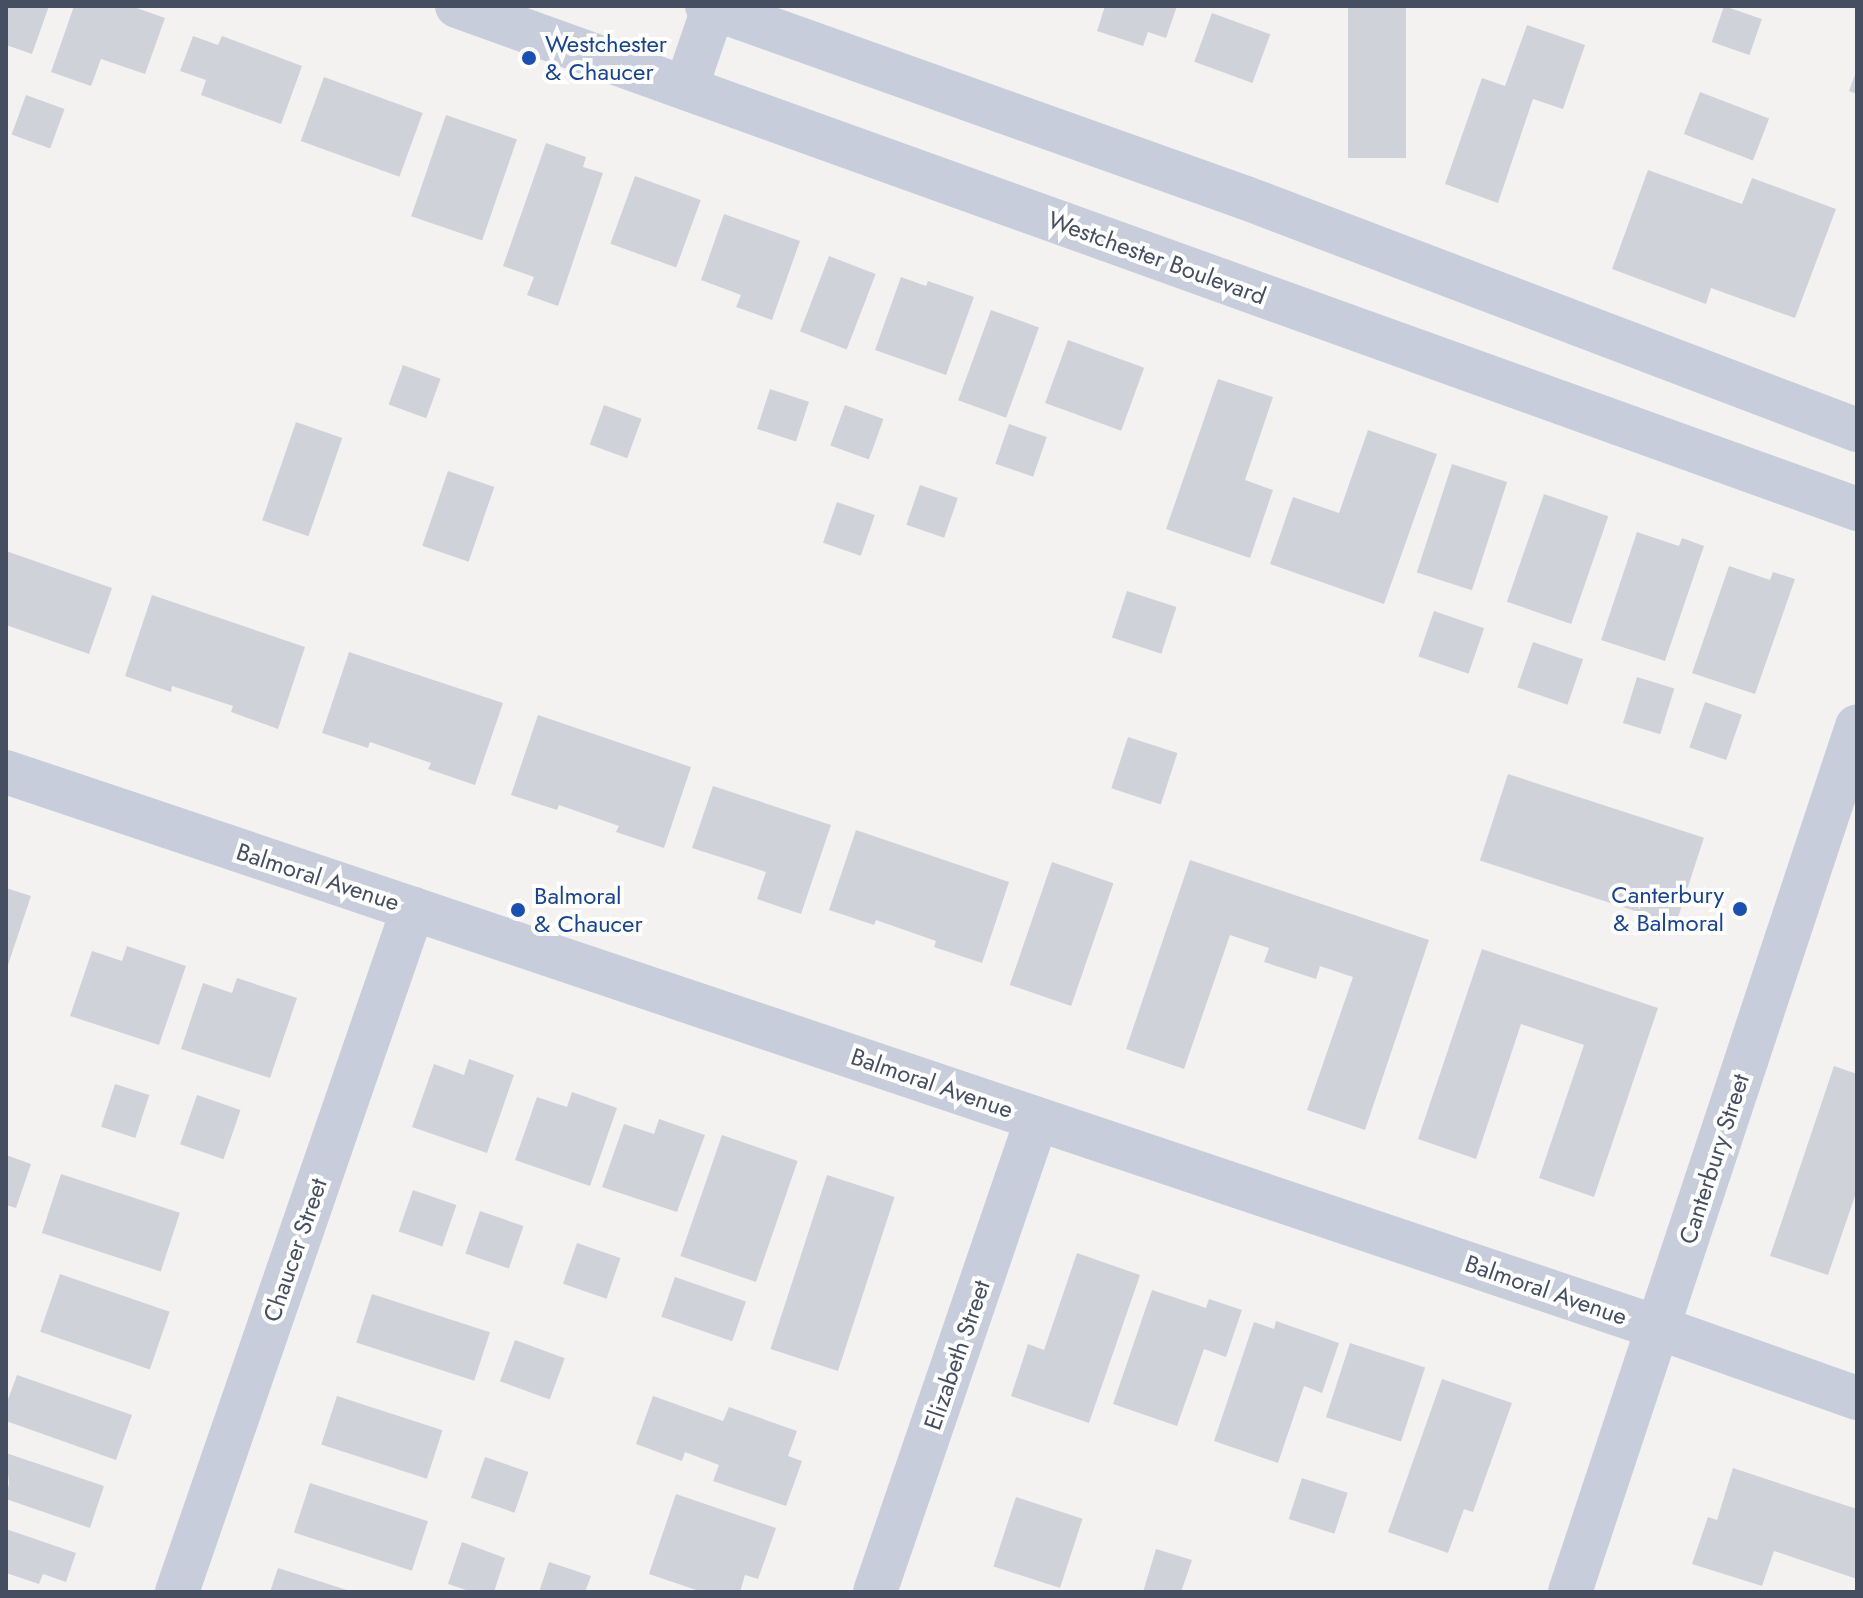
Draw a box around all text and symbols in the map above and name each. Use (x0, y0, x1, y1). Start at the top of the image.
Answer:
place label: Westchester & Chaucer (545, 30, 667, 86)
marker: Westchester & Chaucer (520, 49, 538, 67)
street label: Westchester Boulevard (1044, 205, 1270, 311)
street label: Balmoral Avenue (233, 837, 403, 917)
place label: Canterbury & Balmoral (1611, 881, 1724, 937)
place label: Balmoral & Chaucer (534, 882, 643, 938)
marker: Canterbury & Balmoral (1731, 900, 1749, 918)
marker: Balmoral & Chaucer (509, 901, 527, 919)
street label: Balmoral Avenue (847, 1042, 1017, 1124)
street label: Canterbury Street (1673, 1070, 1755, 1248)
street label: Chaucer Street (257, 1175, 333, 1325)
street label: Balmoral Avenue (1461, 1249, 1631, 1331)
street label: Elizabeth Street (918, 1276, 996, 1434)

